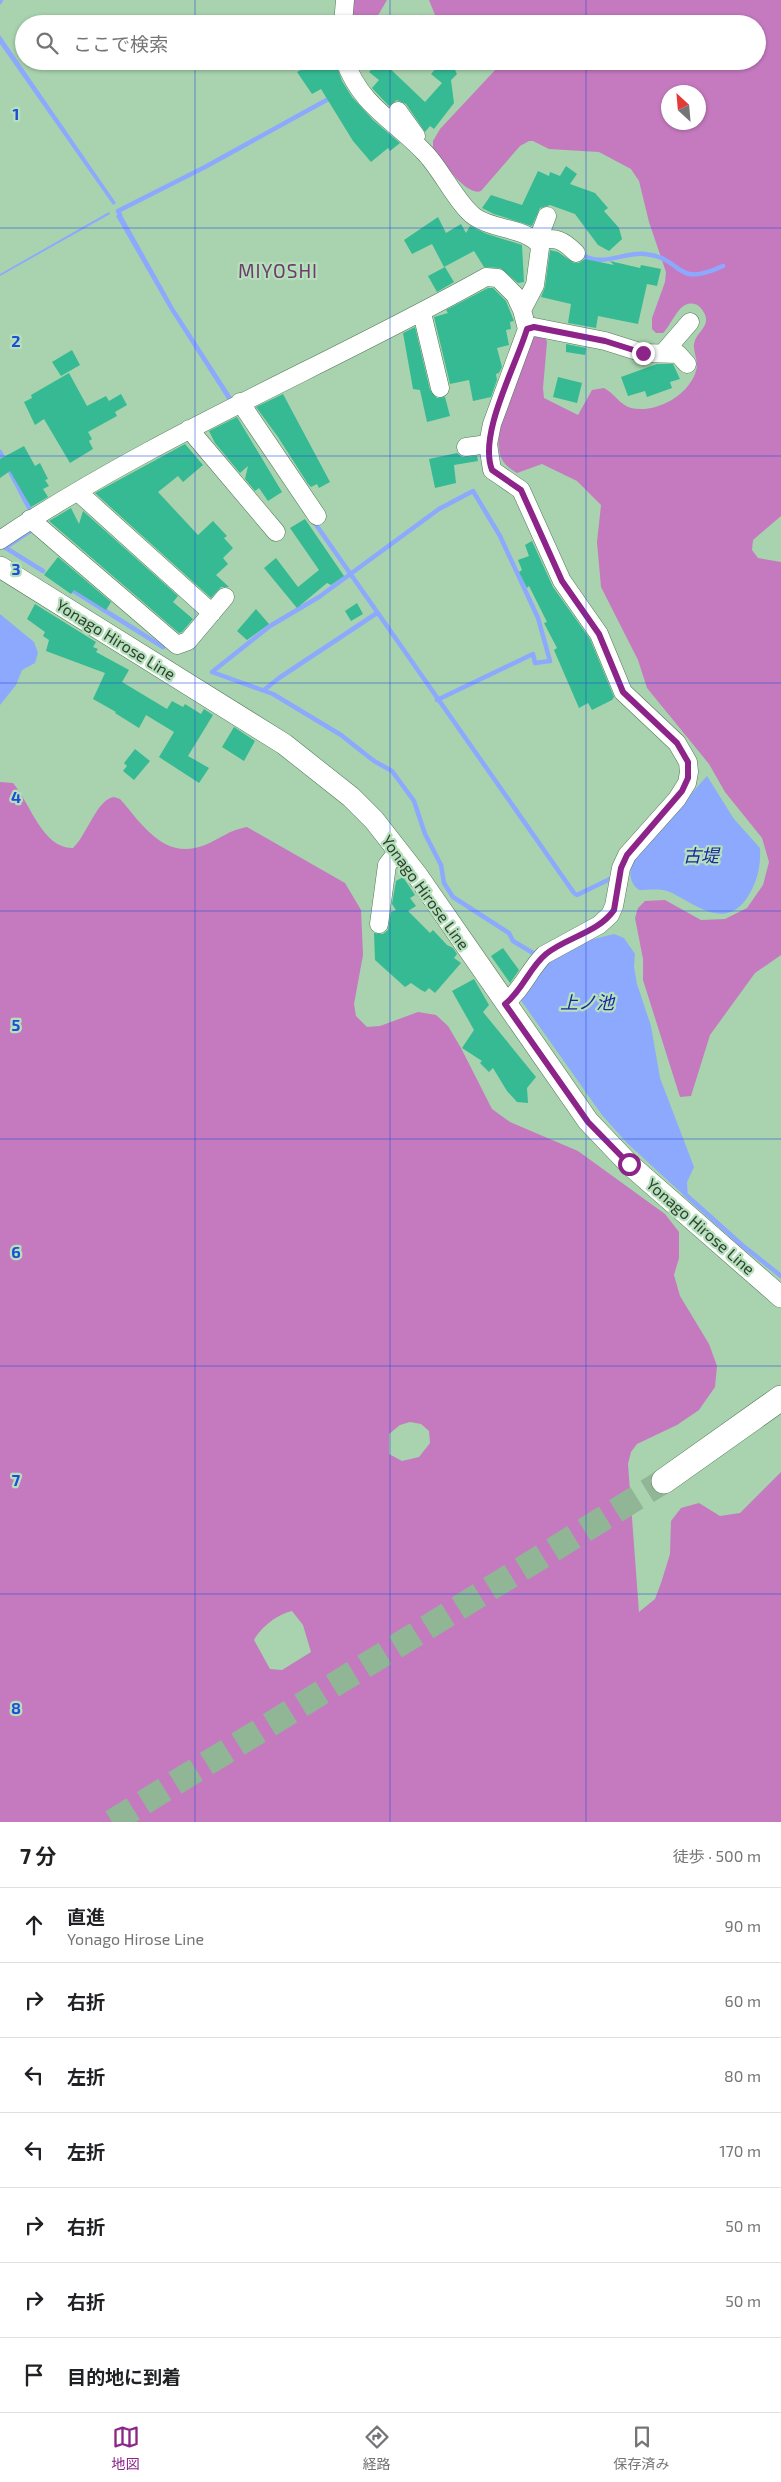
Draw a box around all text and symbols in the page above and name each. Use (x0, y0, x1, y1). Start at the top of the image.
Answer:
search box (15, 15, 766, 70)
icon: search (33, 29, 61, 57)
text: ここで検索 (73, 32, 168, 55)
north arrow (661, 85, 706, 130)
text: 1 (13, 104, 19, 123)
district label: MIYOSHI (238, 259, 318, 282)
text: 2 (11, 331, 21, 350)
route end (632, 342, 655, 365)
text: 3 (11, 559, 21, 578)
street label: Yonago Hirose Line (53, 595, 179, 683)
text: 4 (11, 787, 21, 806)
street label: Yonago Hirose Line (378, 831, 474, 953)
water label: 古堤 (683, 844, 721, 866)
water label: 上ノ池 (560, 991, 616, 1013)
text: 5 (12, 1015, 21, 1034)
route start (618, 1153, 641, 1176)
street label: Yonago Hirose Line (643, 1174, 759, 1278)
text: 6 (11, 1242, 21, 1261)
text: 7 (12, 1470, 21, 1489)
text: 8 (11, 1698, 21, 1717)
text: 7 分 (20, 1843, 57, 1868)
text: 徒歩 · 500 m (673, 1846, 761, 1865)
text: 直進 (67, 1905, 105, 1928)
icon: ahead (20, 1911, 48, 1939)
text: 90 m (725, 1916, 761, 1935)
text: Yonago Hirose Line (67, 1929, 204, 1948)
icon: right (20, 1986, 48, 2014)
text: 右折 (67, 1990, 105, 2013)
text: 60 m (725, 1991, 761, 2010)
icon: left (20, 2061, 48, 2089)
text: 左折 (67, 2065, 105, 2088)
text: 80 m (724, 2066, 761, 2085)
icon: left (20, 2136, 48, 2164)
text: 左折 (67, 2140, 105, 2163)
text: 170 m (719, 2141, 761, 2160)
icon: right (20, 2211, 48, 2239)
text: 右折 (67, 2215, 105, 2238)
text: 50 m (725, 2216, 761, 2235)
icon: right (20, 2286, 48, 2314)
text: 右折 (67, 2290, 105, 2313)
text: 50 m (725, 2291, 761, 2310)
icon: arrive (20, 2361, 48, 2389)
text: 目的地に到着 (67, 2365, 181, 2388)
tab: 地図 (112, 2423, 140, 2473)
tab: 経路 (363, 2423, 391, 2473)
tab: 保存済み (614, 2423, 670, 2473)

